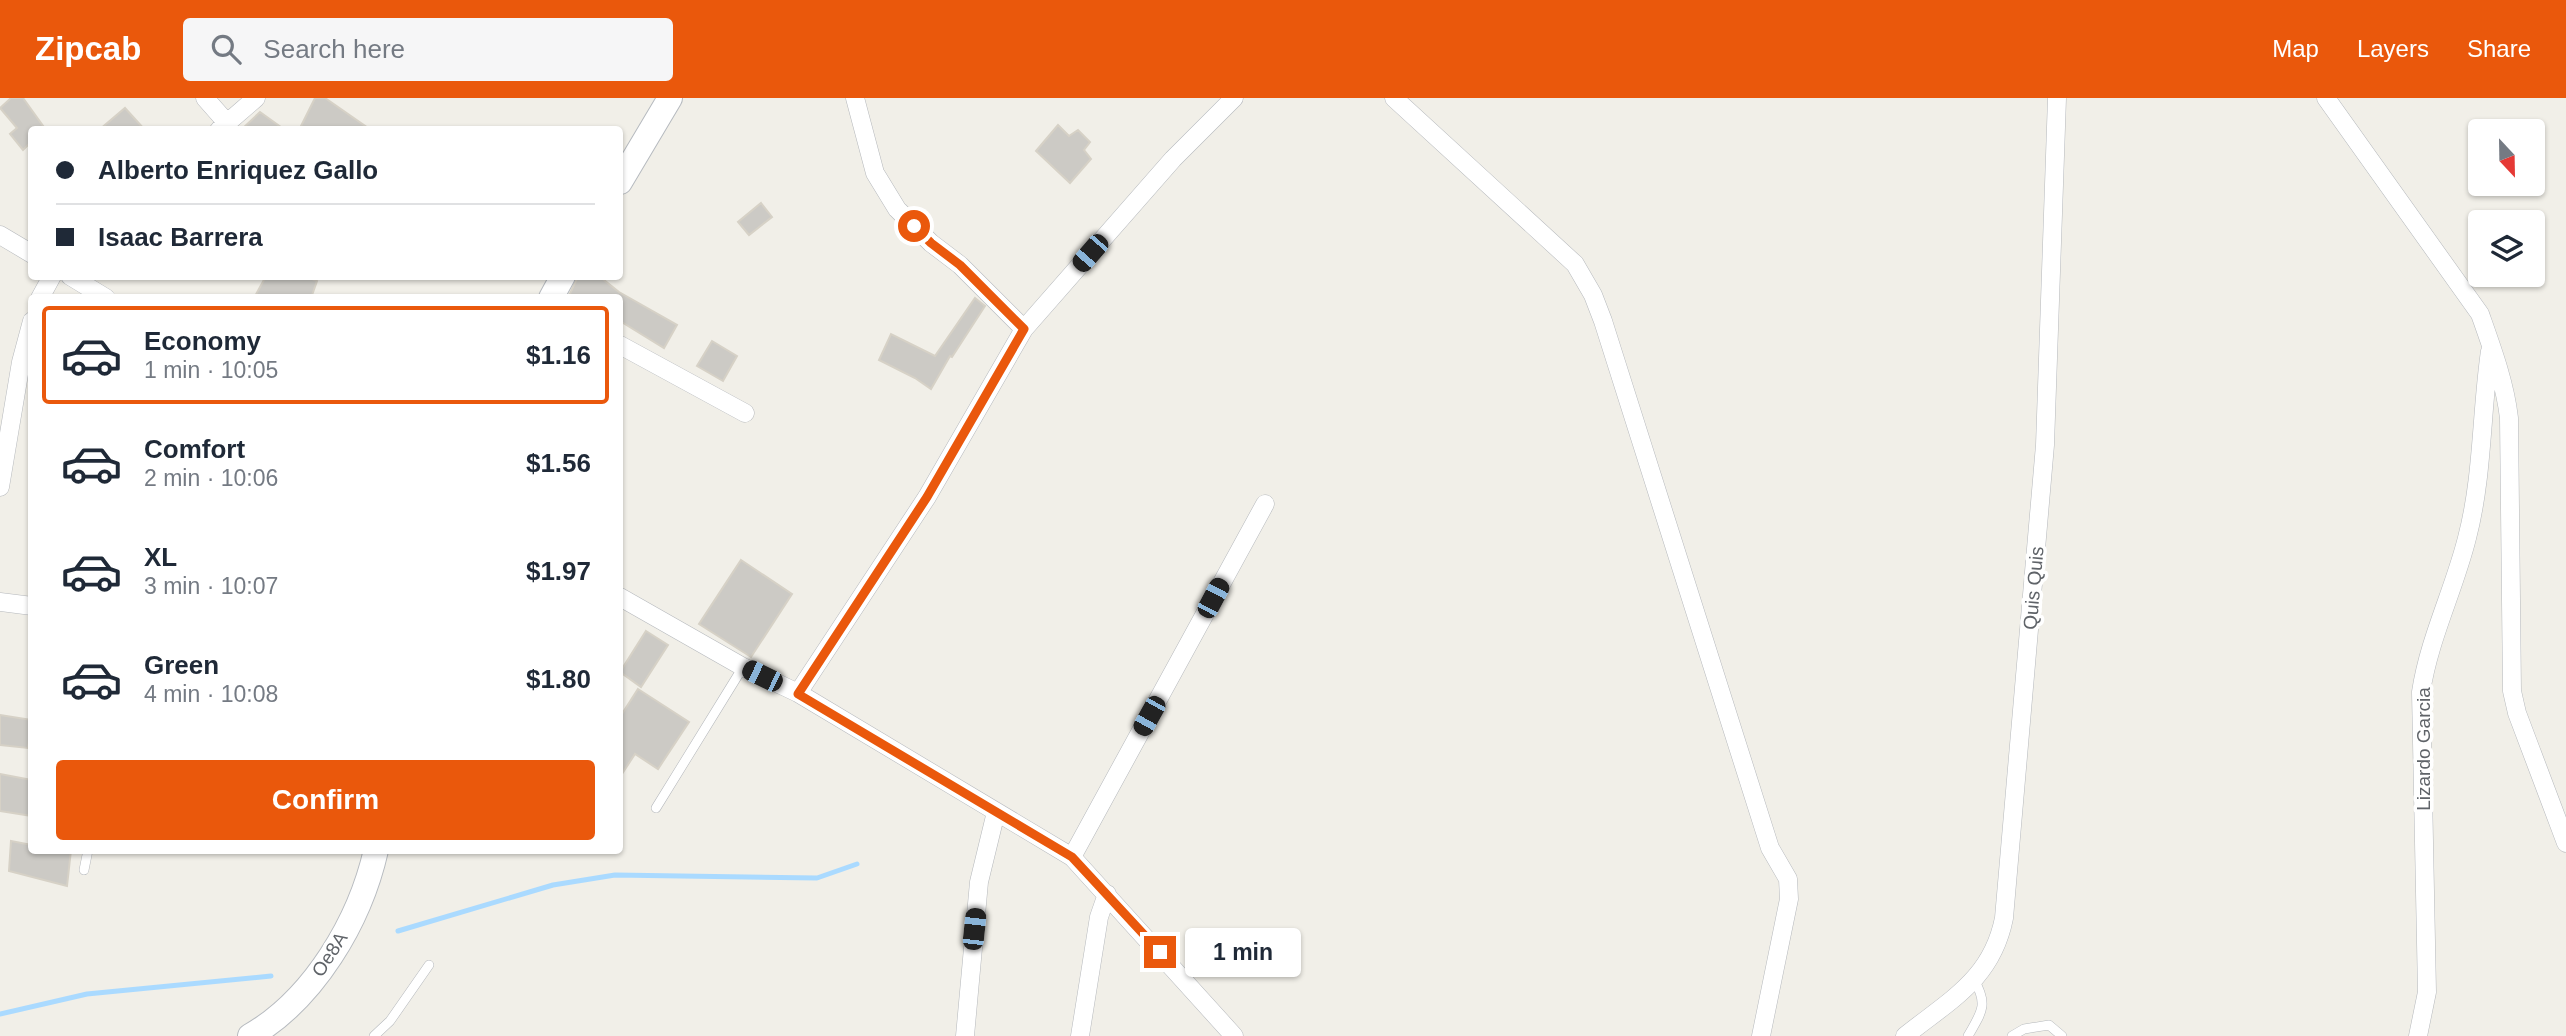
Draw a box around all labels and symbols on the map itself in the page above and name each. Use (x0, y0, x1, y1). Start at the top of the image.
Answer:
north arrow (2468, 119, 2544, 196)
route start (898, 210, 930, 242)
car (1069, 230, 1112, 276)
street label: Quis Quis (2019, 546, 2048, 631)
car (1194, 575, 1233, 621)
car (739, 657, 786, 695)
street label: Lizardo Garcia (2413, 687, 2434, 811)
car (1130, 693, 1169, 739)
car (962, 907, 987, 951)
street label: Oe8A (307, 928, 352, 980)
callout: 1 min (1184, 928, 1300, 976)
route end (1144, 936, 1176, 968)

